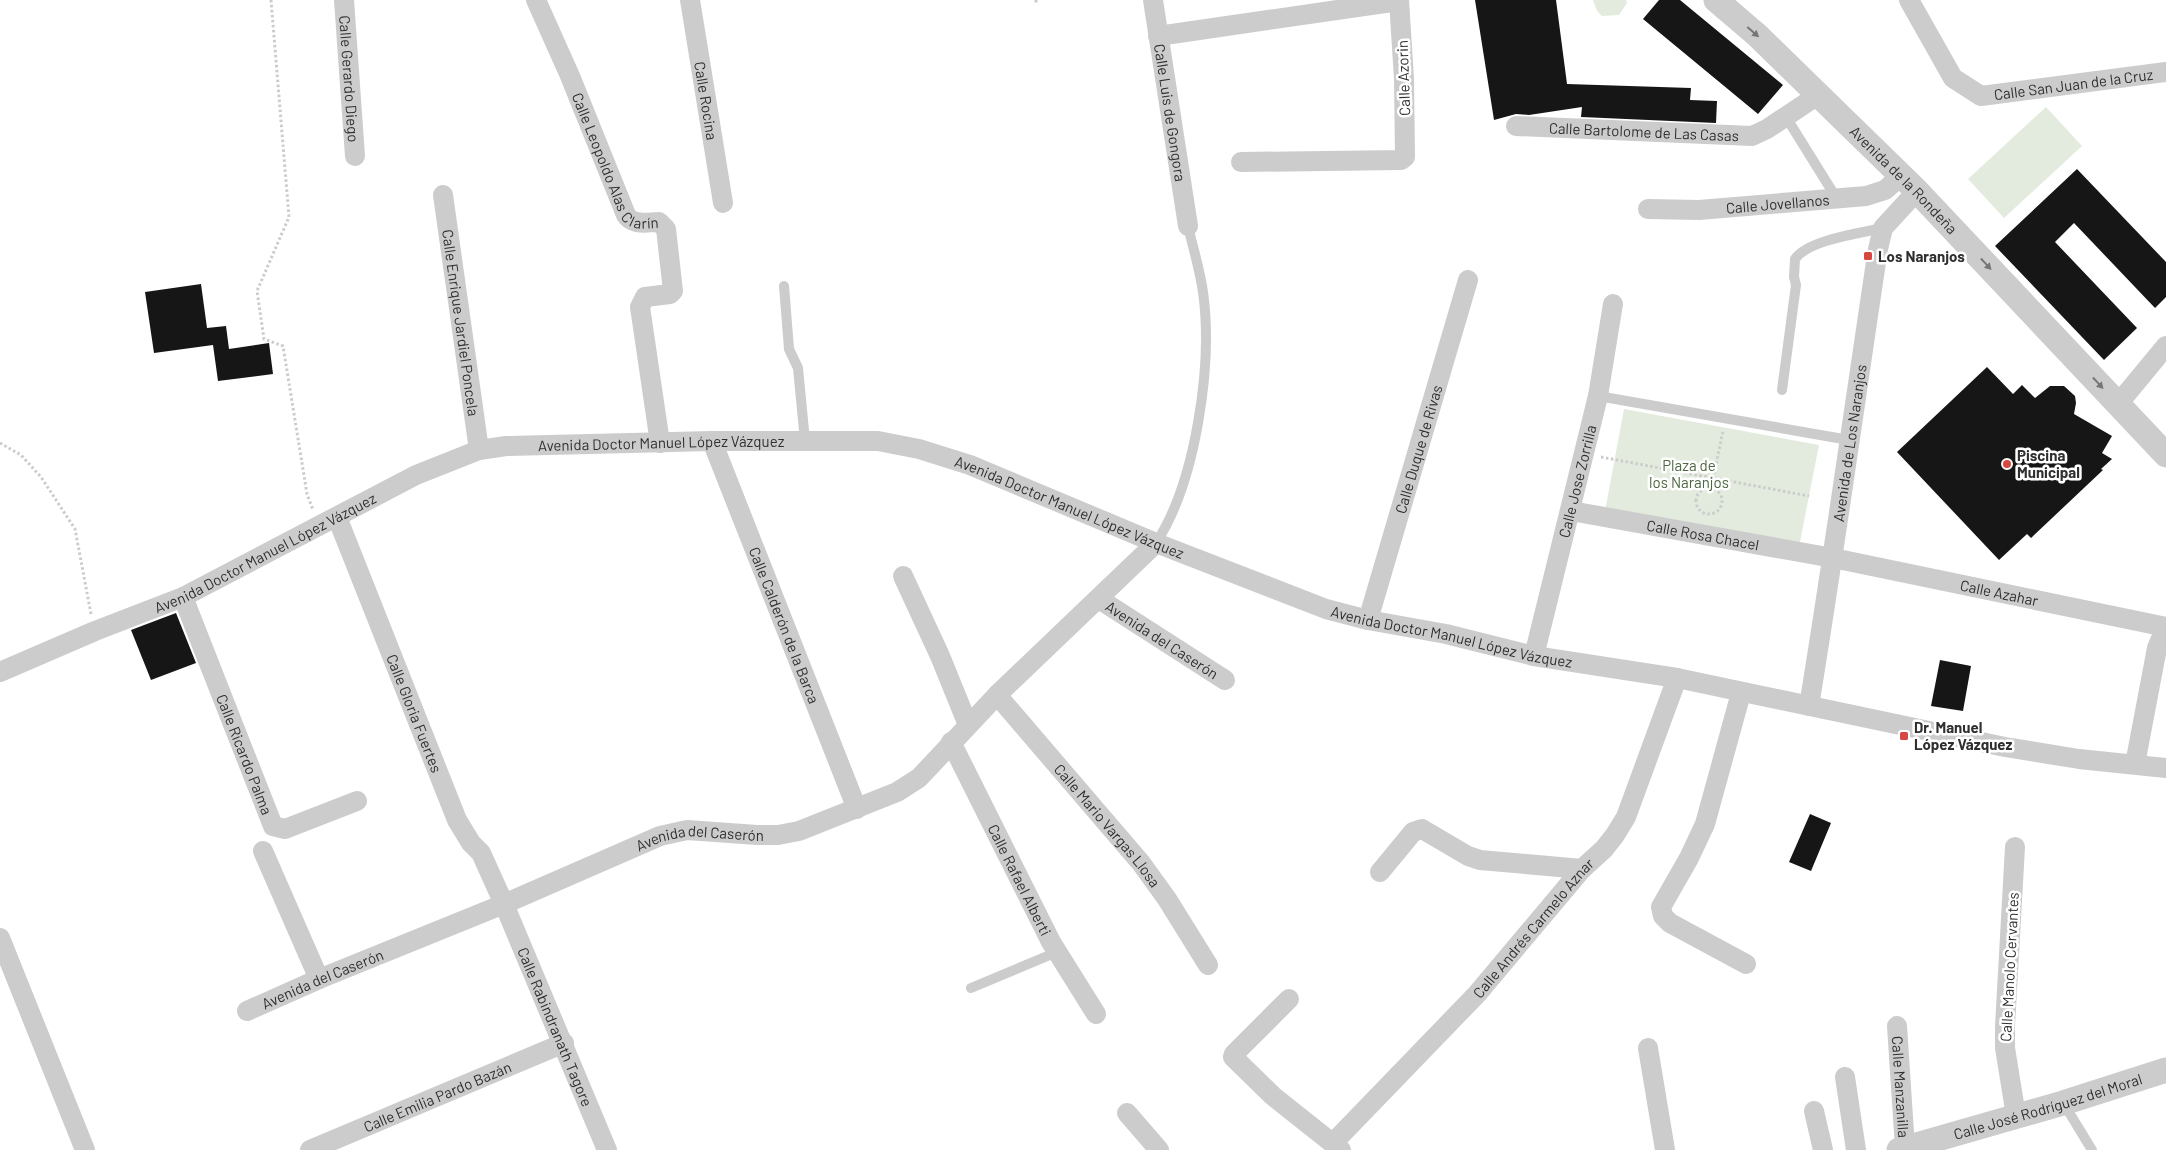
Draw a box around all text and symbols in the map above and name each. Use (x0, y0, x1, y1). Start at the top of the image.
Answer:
street label: Calle Gerardo Diego (336, 15, 363, 143)
one-way arrow (1747, 26, 1759, 37)
street label: Calle Azorin (1393, 40, 1413, 116)
street label: Calle Luis de Gongora (1151, 42, 1190, 183)
street label: Calle Rocina (691, 60, 722, 141)
street label: Calle San Juan de la Cruz (1993, 65, 2154, 103)
street label: Calle Leopoldo Alas Clarín (569, 90, 659, 232)
street label: Calle Bartolome de Las Casas (1549, 118, 1739, 144)
street label: Avenida de la Rondeña (1846, 122, 1961, 237)
street label: Calle Jovellanos (1725, 190, 1830, 217)
street label: Calle Enrique Jardiel Poncela (439, 228, 483, 417)
place label: Los Naranjos (1878, 247, 1965, 265)
marker: Los Naranjos (1862, 250, 1874, 262)
one-way arrow (1980, 258, 1992, 270)
street label: Avenida de Los Naranjos (1829, 363, 1870, 523)
one-way arrow (2092, 376, 2104, 388)
street label: Calle Duque de Rivas (1391, 383, 1446, 516)
street label: Calle Jose Zorrilla (1554, 423, 1600, 539)
street label: Avenida Doctor Manuel López Vázquez (538, 432, 785, 454)
place label: Piscina Municipal (2017, 446, 2080, 481)
street label: Avenida Doctor Manuel López Vázquez (953, 452, 1187, 562)
park label: Plaza de los Naranjos (1649, 456, 1729, 491)
marker: Piscina Municipal (2001, 458, 2013, 470)
street label: Avenida Doctor Manuel López Vázquez (152, 488, 379, 616)
street label: Calle Rosa Chacel (1645, 516, 1761, 554)
street label: Calle Calderón de la Barca (746, 544, 824, 706)
street label: Calle Azahar (1959, 576, 2040, 609)
street label: Avenida del Caserón (1102, 597, 1222, 682)
street label: Avenida Doctor Manuel López Vázquez (1329, 602, 1574, 671)
street label: Calle Gloria Fuertes (383, 651, 446, 775)
street label: Calle Ricardo Palma (213, 691, 277, 817)
place label: Dr. Manuel López Vázquez (1914, 718, 2013, 753)
marker: Dr. Manuel López Vázquez (1898, 730, 1910, 742)
street label: Calle Mario Vargas Llosa (1051, 760, 1164, 891)
street label: Avenida del Caserón (633, 821, 764, 855)
street label: Calle Rafael Alberti (984, 821, 1055, 938)
street label: Calle Andrés Carmelo Aznar (1469, 854, 1598, 1001)
street label: Calle Manolo Cervantes (1996, 892, 2022, 1042)
street label: Avenida del Caserón (259, 945, 386, 1012)
street label: Calle Rabindranath Tagore (514, 945, 597, 1109)
street label: Calle Manzanilla (1889, 1035, 1913, 1138)
street label: Calle Emilia Pardo Bazán (361, 1057, 514, 1136)
street label: Calle José Rodríguez del Moral (1951, 1069, 2144, 1143)

